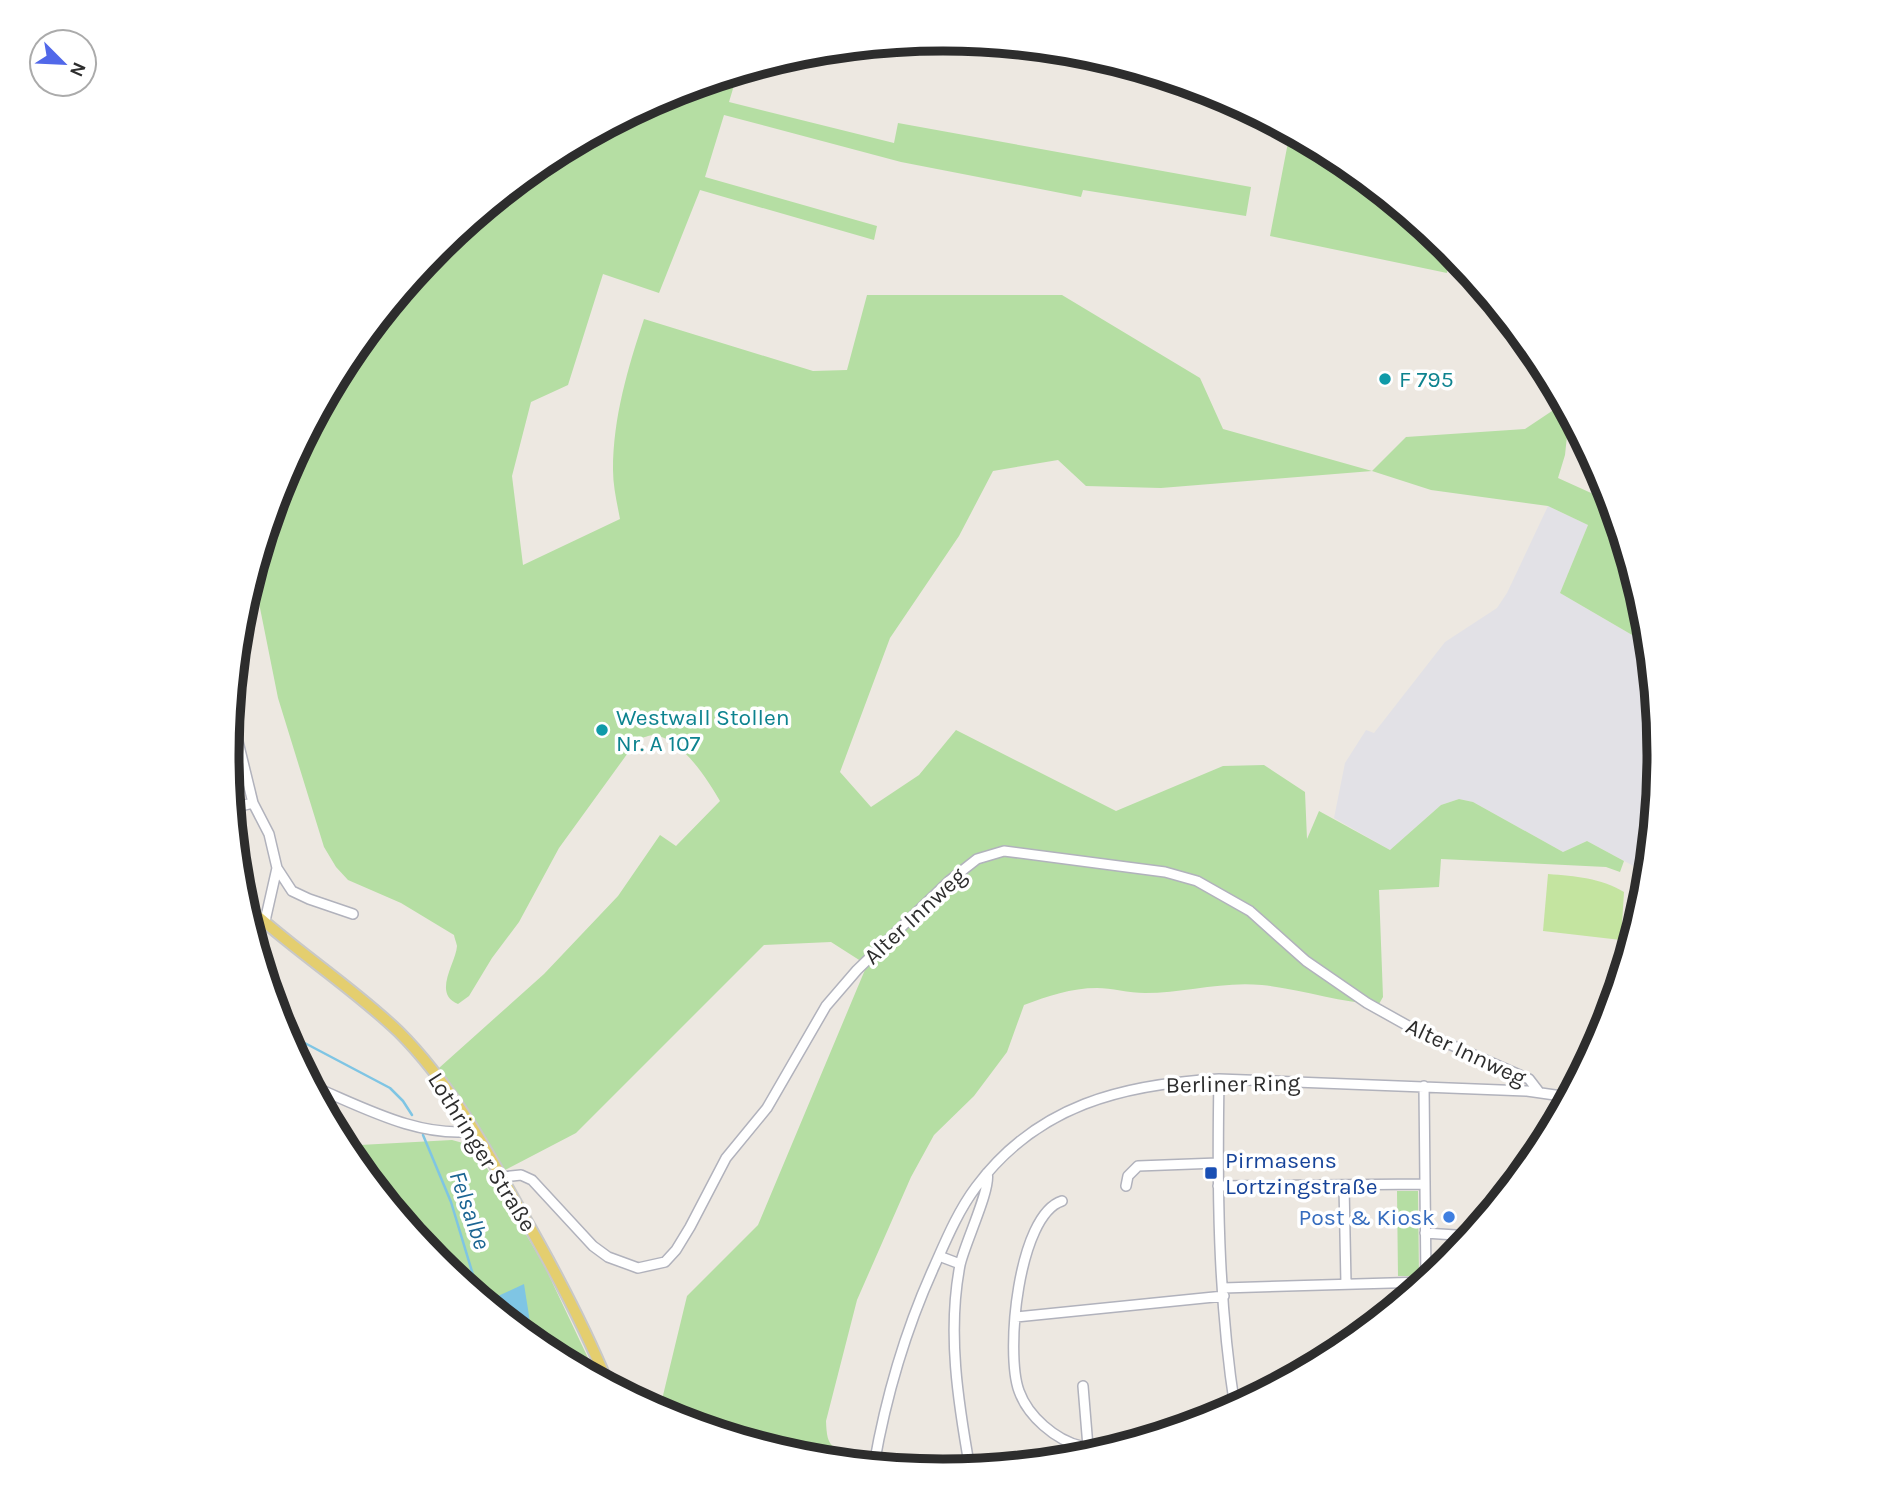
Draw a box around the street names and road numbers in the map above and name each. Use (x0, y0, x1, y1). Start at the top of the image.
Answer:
street label: Alter Innweg (858, 862, 972, 970)
street label: Alter Innweg (1402, 1012, 1530, 1092)
street label: Lothringer Straße (422, 1067, 542, 1237)
street label: Berliner Ring (1165, 1069, 1301, 1099)

